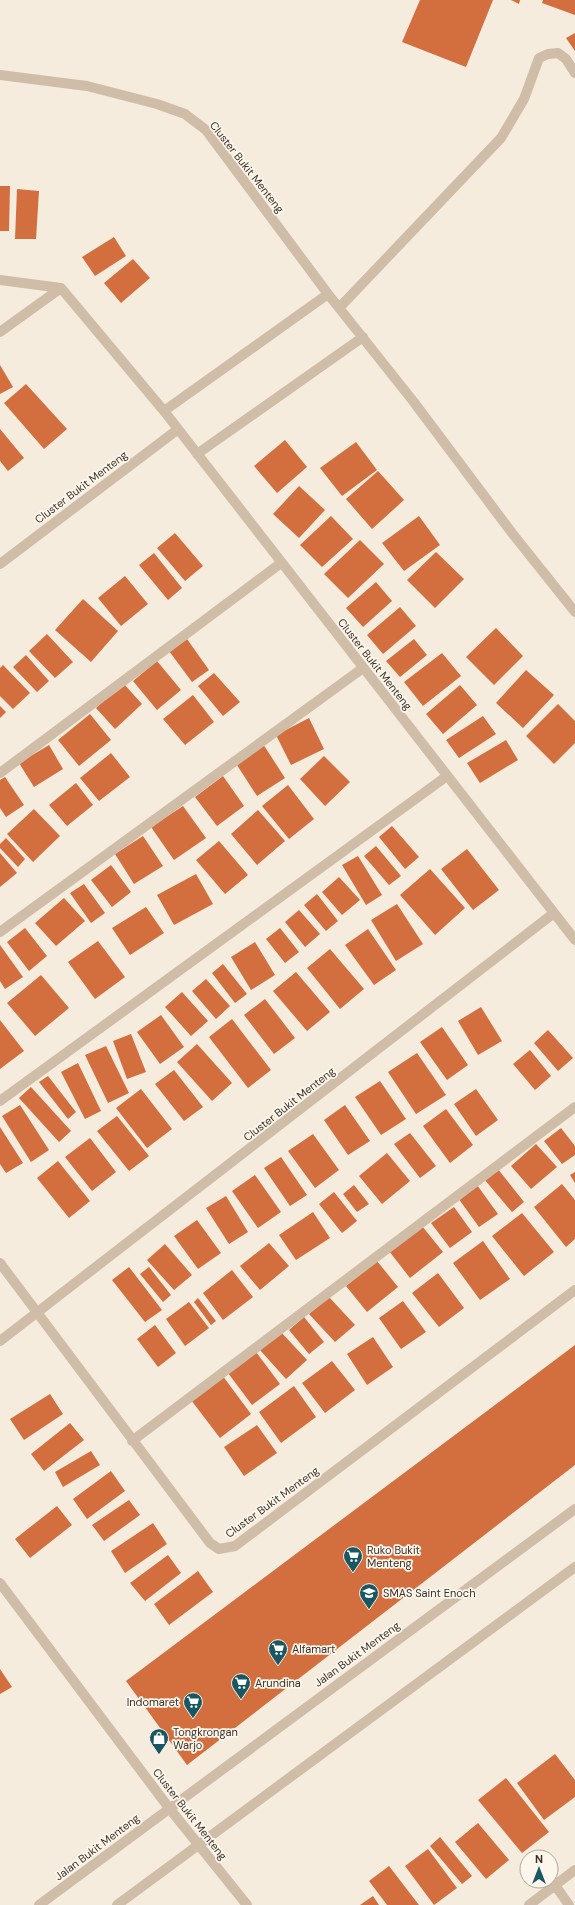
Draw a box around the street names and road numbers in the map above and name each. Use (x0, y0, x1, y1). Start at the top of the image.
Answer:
street label: Cluster Bukit Menteng (207, 118, 287, 216)
street label: Cluster Bukit Menteng (32, 448, 130, 526)
street label: Cluster Bukit Menteng (335, 615, 415, 713)
street label: Cluster Bukit Menteng (240, 1064, 338, 1144)
street label: Cluster Bukit Menteng (222, 1463, 322, 1541)
street label: Jalan Bukit Menteng (312, 1618, 402, 1690)
street label: Cluster Bukit Menteng (150, 1765, 230, 1863)
street label: Jalan Bukit Menteng (52, 1811, 142, 1883)

